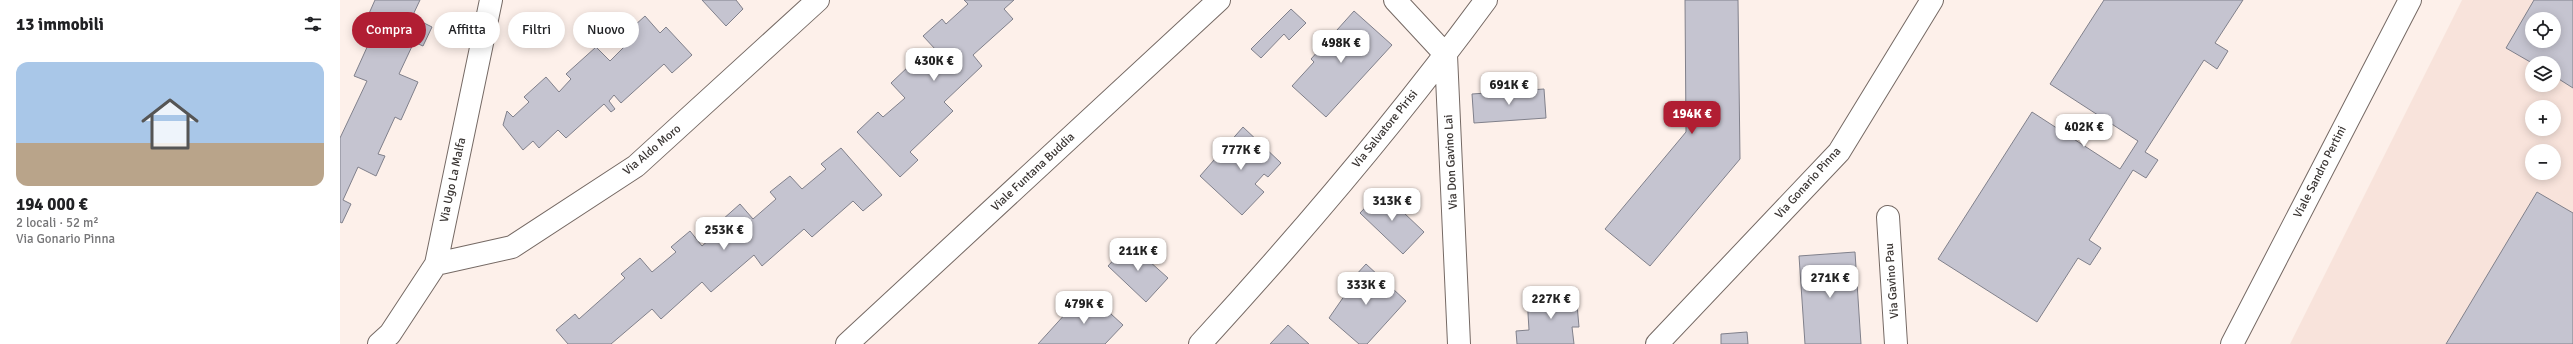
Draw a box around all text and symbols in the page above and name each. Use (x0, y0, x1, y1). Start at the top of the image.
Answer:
chip: Compra (352, 12, 426, 48)
chip: Affitta (434, 12, 500, 48)
chip: Filtri (508, 12, 565, 48)
chip: Nuovo (573, 12, 639, 48)
map controls (2525, 12, 2561, 180)
button: locate (2525, 12, 2561, 48)
icon: filters (302, 13, 324, 35)
text: 13 immobili (16, 14, 104, 35)
pin: 498K € (1308, 30, 1374, 64)
text: 498K € (1321, 35, 1361, 51)
pin: 430K € (901, 48, 967, 82)
text: 430K € (914, 53, 954, 69)
button: layers (2525, 56, 2561, 92)
pin: 691K € (1476, 72, 1542, 106)
text: 691K € (1489, 77, 1529, 93)
street label: Via Salvatore Pirisi (1349, 87, 1421, 171)
icon: home (134, 88, 206, 160)
button: + (2525, 100, 2561, 136)
pin: 194K € (1659, 101, 1725, 135)
text: 194K € (1672, 106, 1712, 122)
street label: Via Don Gavino Lai (1441, 114, 1461, 210)
pin: 402K € (2051, 114, 2117, 148)
text: 402K € (2064, 119, 2104, 135)
street label: Via Aldo Moro (620, 121, 684, 179)
street label: Viale Sandro Pertini (2290, 123, 2350, 221)
street label: Viale Funtana Buddia (988, 129, 1078, 215)
street label: Via Ugo La Malfa (437, 136, 469, 224)
pin: 777K € (1208, 137, 1274, 171)
text: 777K € (1221, 142, 1261, 158)
street label: Via Gonario Pinna (1772, 144, 1844, 222)
button: − (2525, 144, 2561, 180)
pin: 313K € (1359, 188, 1425, 222)
text: 313K € (1372, 193, 1412, 209)
text: 194 000 € (16, 194, 88, 215)
text: 2 locali · 52 m² (16, 215, 99, 231)
pin: 253K € (691, 217, 757, 251)
text: 253K € (704, 222, 744, 238)
text: Via Gonario Pinna (16, 231, 115, 247)
pin: 211K € (1105, 238, 1171, 272)
text: 211K € (1118, 243, 1158, 259)
street label: Via Gavino Pau (1882, 243, 1902, 319)
pin: 271K € (1797, 265, 1863, 299)
text: 271K € (1810, 270, 1850, 286)
pin: 333K € (1333, 272, 1399, 306)
text: 333K € (1346, 277, 1386, 293)
pin: 227K € (1518, 286, 1584, 320)
pin: 479K € (1051, 291, 1117, 325)
text: 227K € (1531, 291, 1571, 307)
text: 479K € (1064, 296, 1104, 312)

